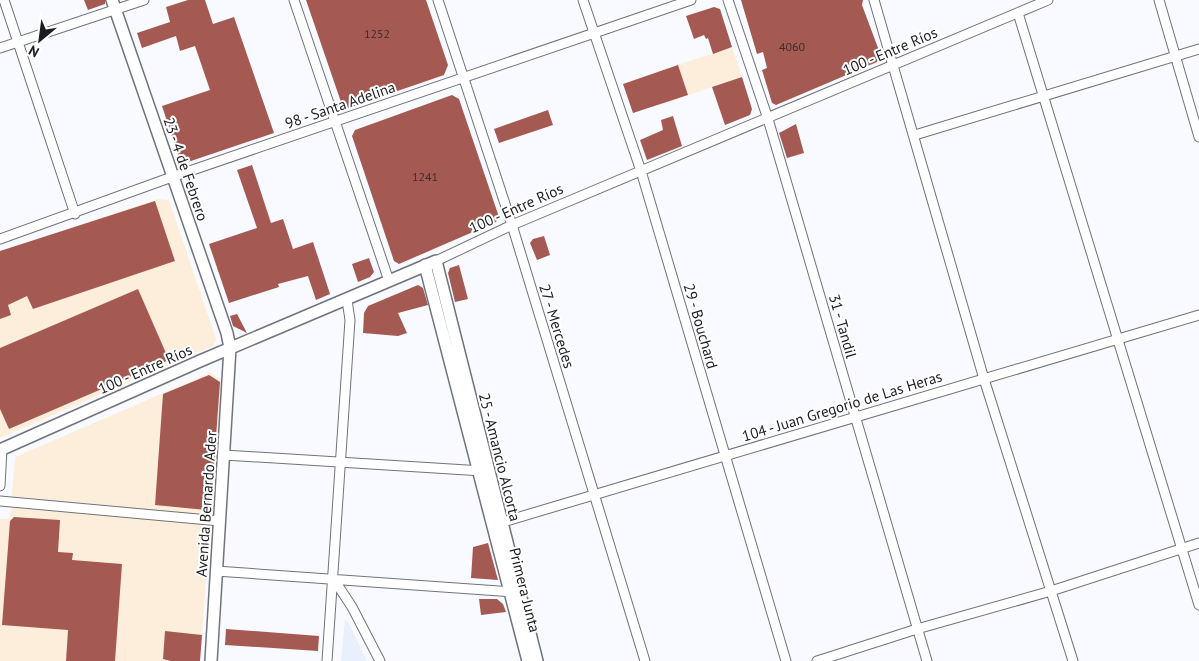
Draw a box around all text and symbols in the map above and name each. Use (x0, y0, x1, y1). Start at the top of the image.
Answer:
north arrow (15, 15, 65, 65)
street label: 100 - Entre Ríos (840, 23, 940, 79)
house number: 1252 (364, 26, 390, 41)
house number: 4060 (779, 39, 806, 54)
text: N (25, 41, 42, 61)
street label: 98 - Santa Adelina (282, 77, 398, 133)
street label: 23 - 4 de Febrero (159, 115, 213, 223)
house number: 1241 (412, 169, 438, 184)
street label: 100 - Entre Ríos (466, 179, 566, 237)
street label: 29 - Bouchard (680, 281, 722, 371)
street label: 27 - Mercedes (535, 282, 579, 370)
street label: 31 - Tandil (825, 292, 861, 361)
street label: 100 - Entre Ríos (95, 340, 195, 398)
street label: 104 - Juan Gregorio de Las Heras (740, 366, 944, 446)
street label: 25 - Amancio Alcorta (475, 391, 525, 523)
street label: Avenida Bernardo Ader (191, 430, 221, 578)
street label: Primera Junta (505, 546, 545, 634)

